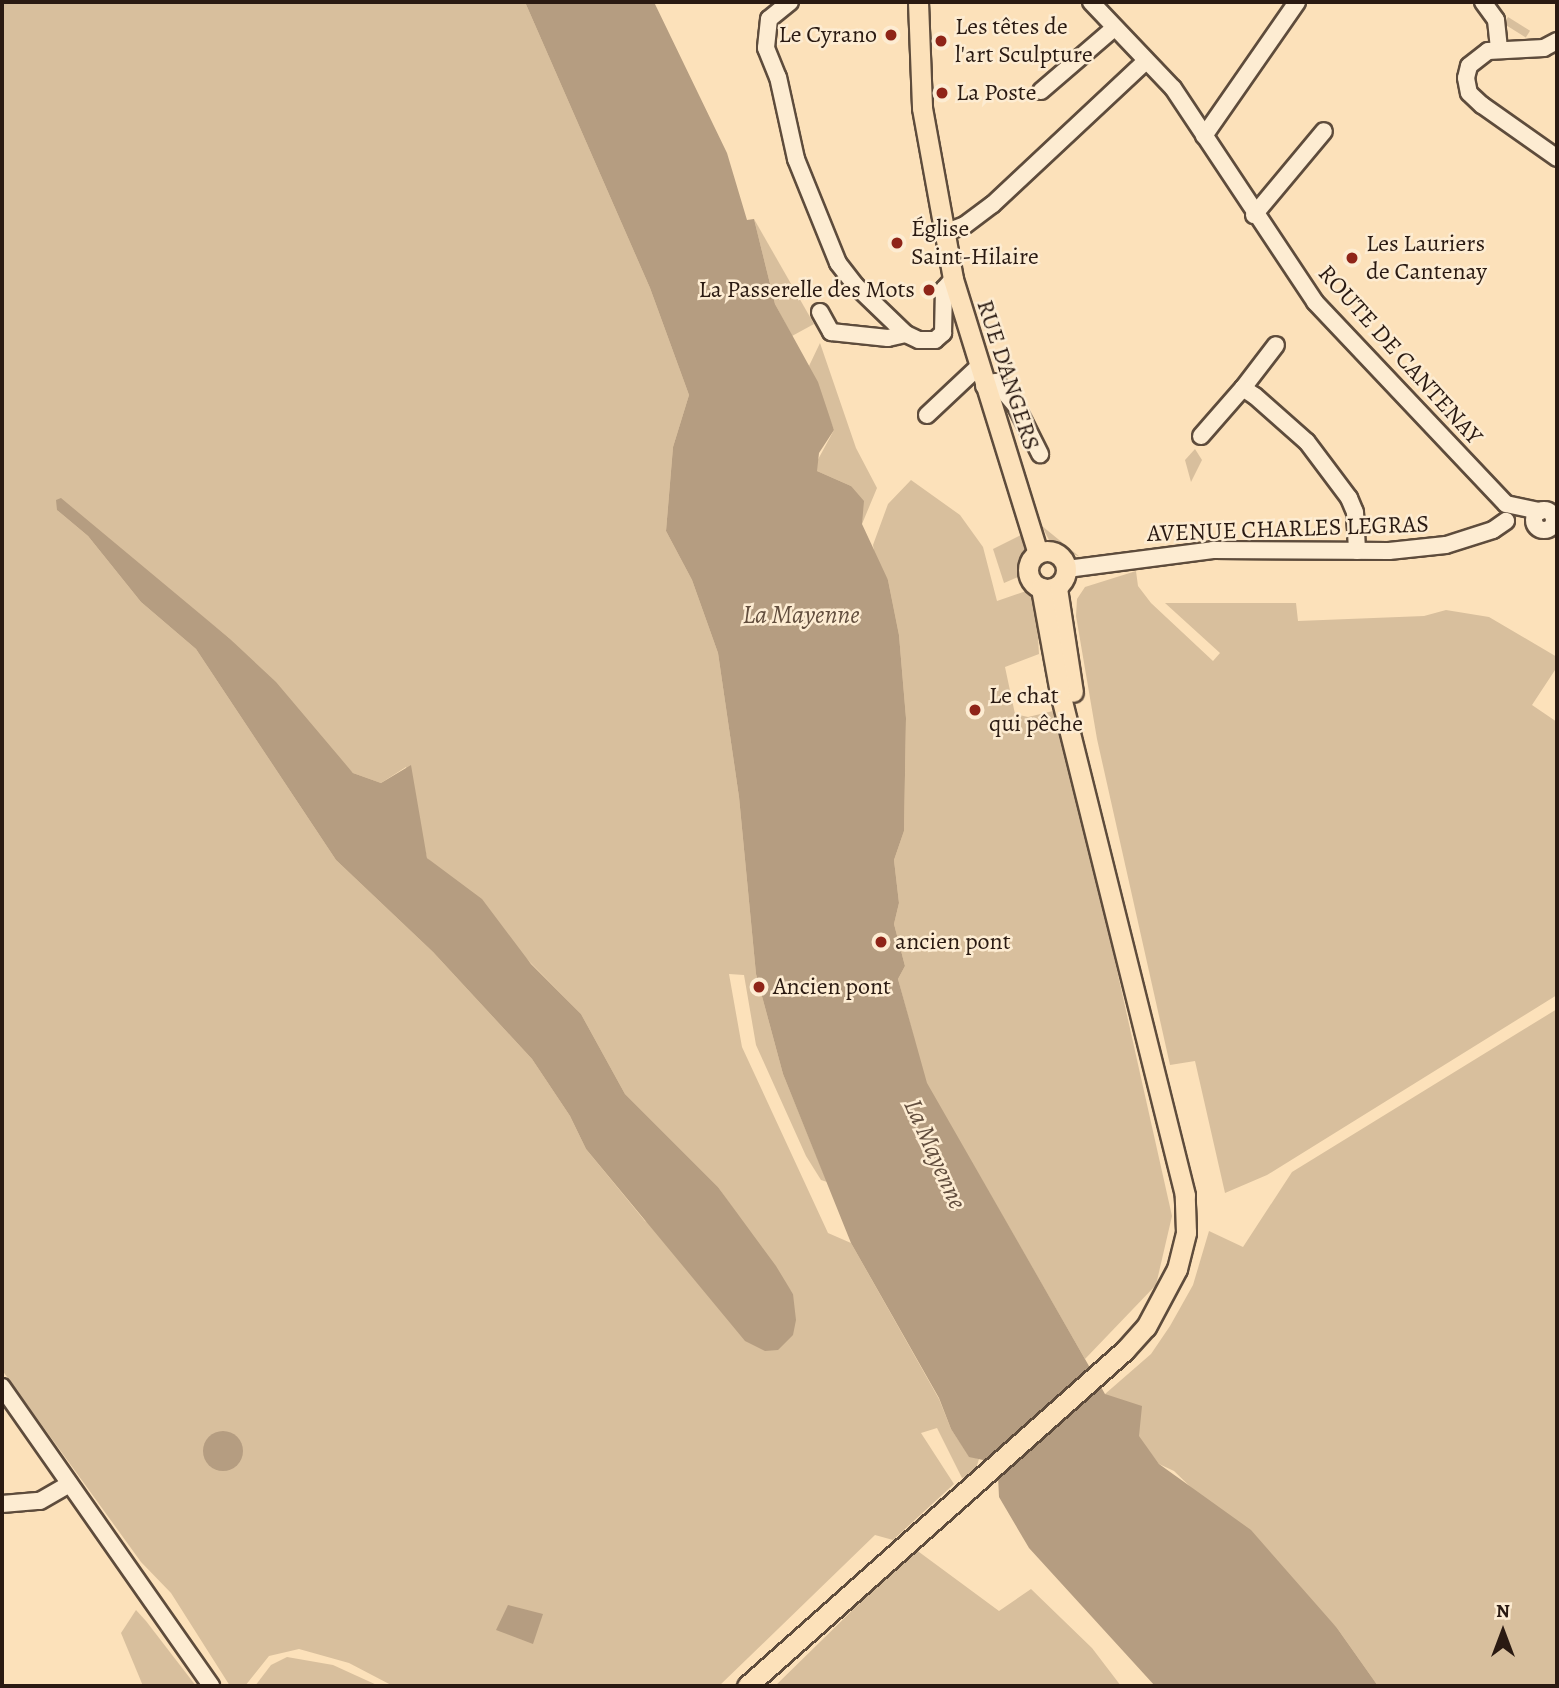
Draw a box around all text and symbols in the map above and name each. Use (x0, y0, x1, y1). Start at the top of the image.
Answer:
place label: Les têtes de l'art Sculpture (955, 13, 1093, 69)
place label: Le Cyrano (779, 21, 877, 49)
marker: Le Cyrano (883, 27, 899, 43)
marker: Les têtes de l'art Sculpture (933, 33, 949, 49)
place label: La Poste (956, 79, 1037, 107)
marker: La Poste (934, 85, 950, 101)
place label: Église Saint-Hilaire (911, 215, 1039, 271)
place label: Les Lauriers de Cantenay (1366, 230, 1487, 286)
marker: Église Saint-Hilaire (889, 235, 905, 251)
marker: Les Lauriers de Cantenay (1344, 250, 1360, 266)
street label: ROUTE DE CANTENAY (1312, 259, 1488, 451)
place label: La Passerelle des Mots (699, 276, 915, 304)
marker: La Passerelle des Mots (921, 282, 937, 298)
street label: RUE D'ANGERS (970, 296, 1046, 454)
street label: AVENUE CHARLES LEGRAS (1147, 510, 1429, 548)
water label: La Mayenne (742, 599, 860, 631)
place label: Le chat qui pêche (989, 682, 1083, 738)
marker: Le chat qui pêche (967, 702, 983, 718)
place label: ancien pont (895, 928, 1011, 956)
marker: ancien pont (873, 934, 889, 950)
place label: Ancien pont (773, 973, 891, 1001)
marker: Ancien pont (751, 979, 767, 995)
water label: La Mayenne (897, 1094, 973, 1214)
north arrow (1468, 1597, 1538, 1667)
text: N (1496, 1598, 1510, 1624)

